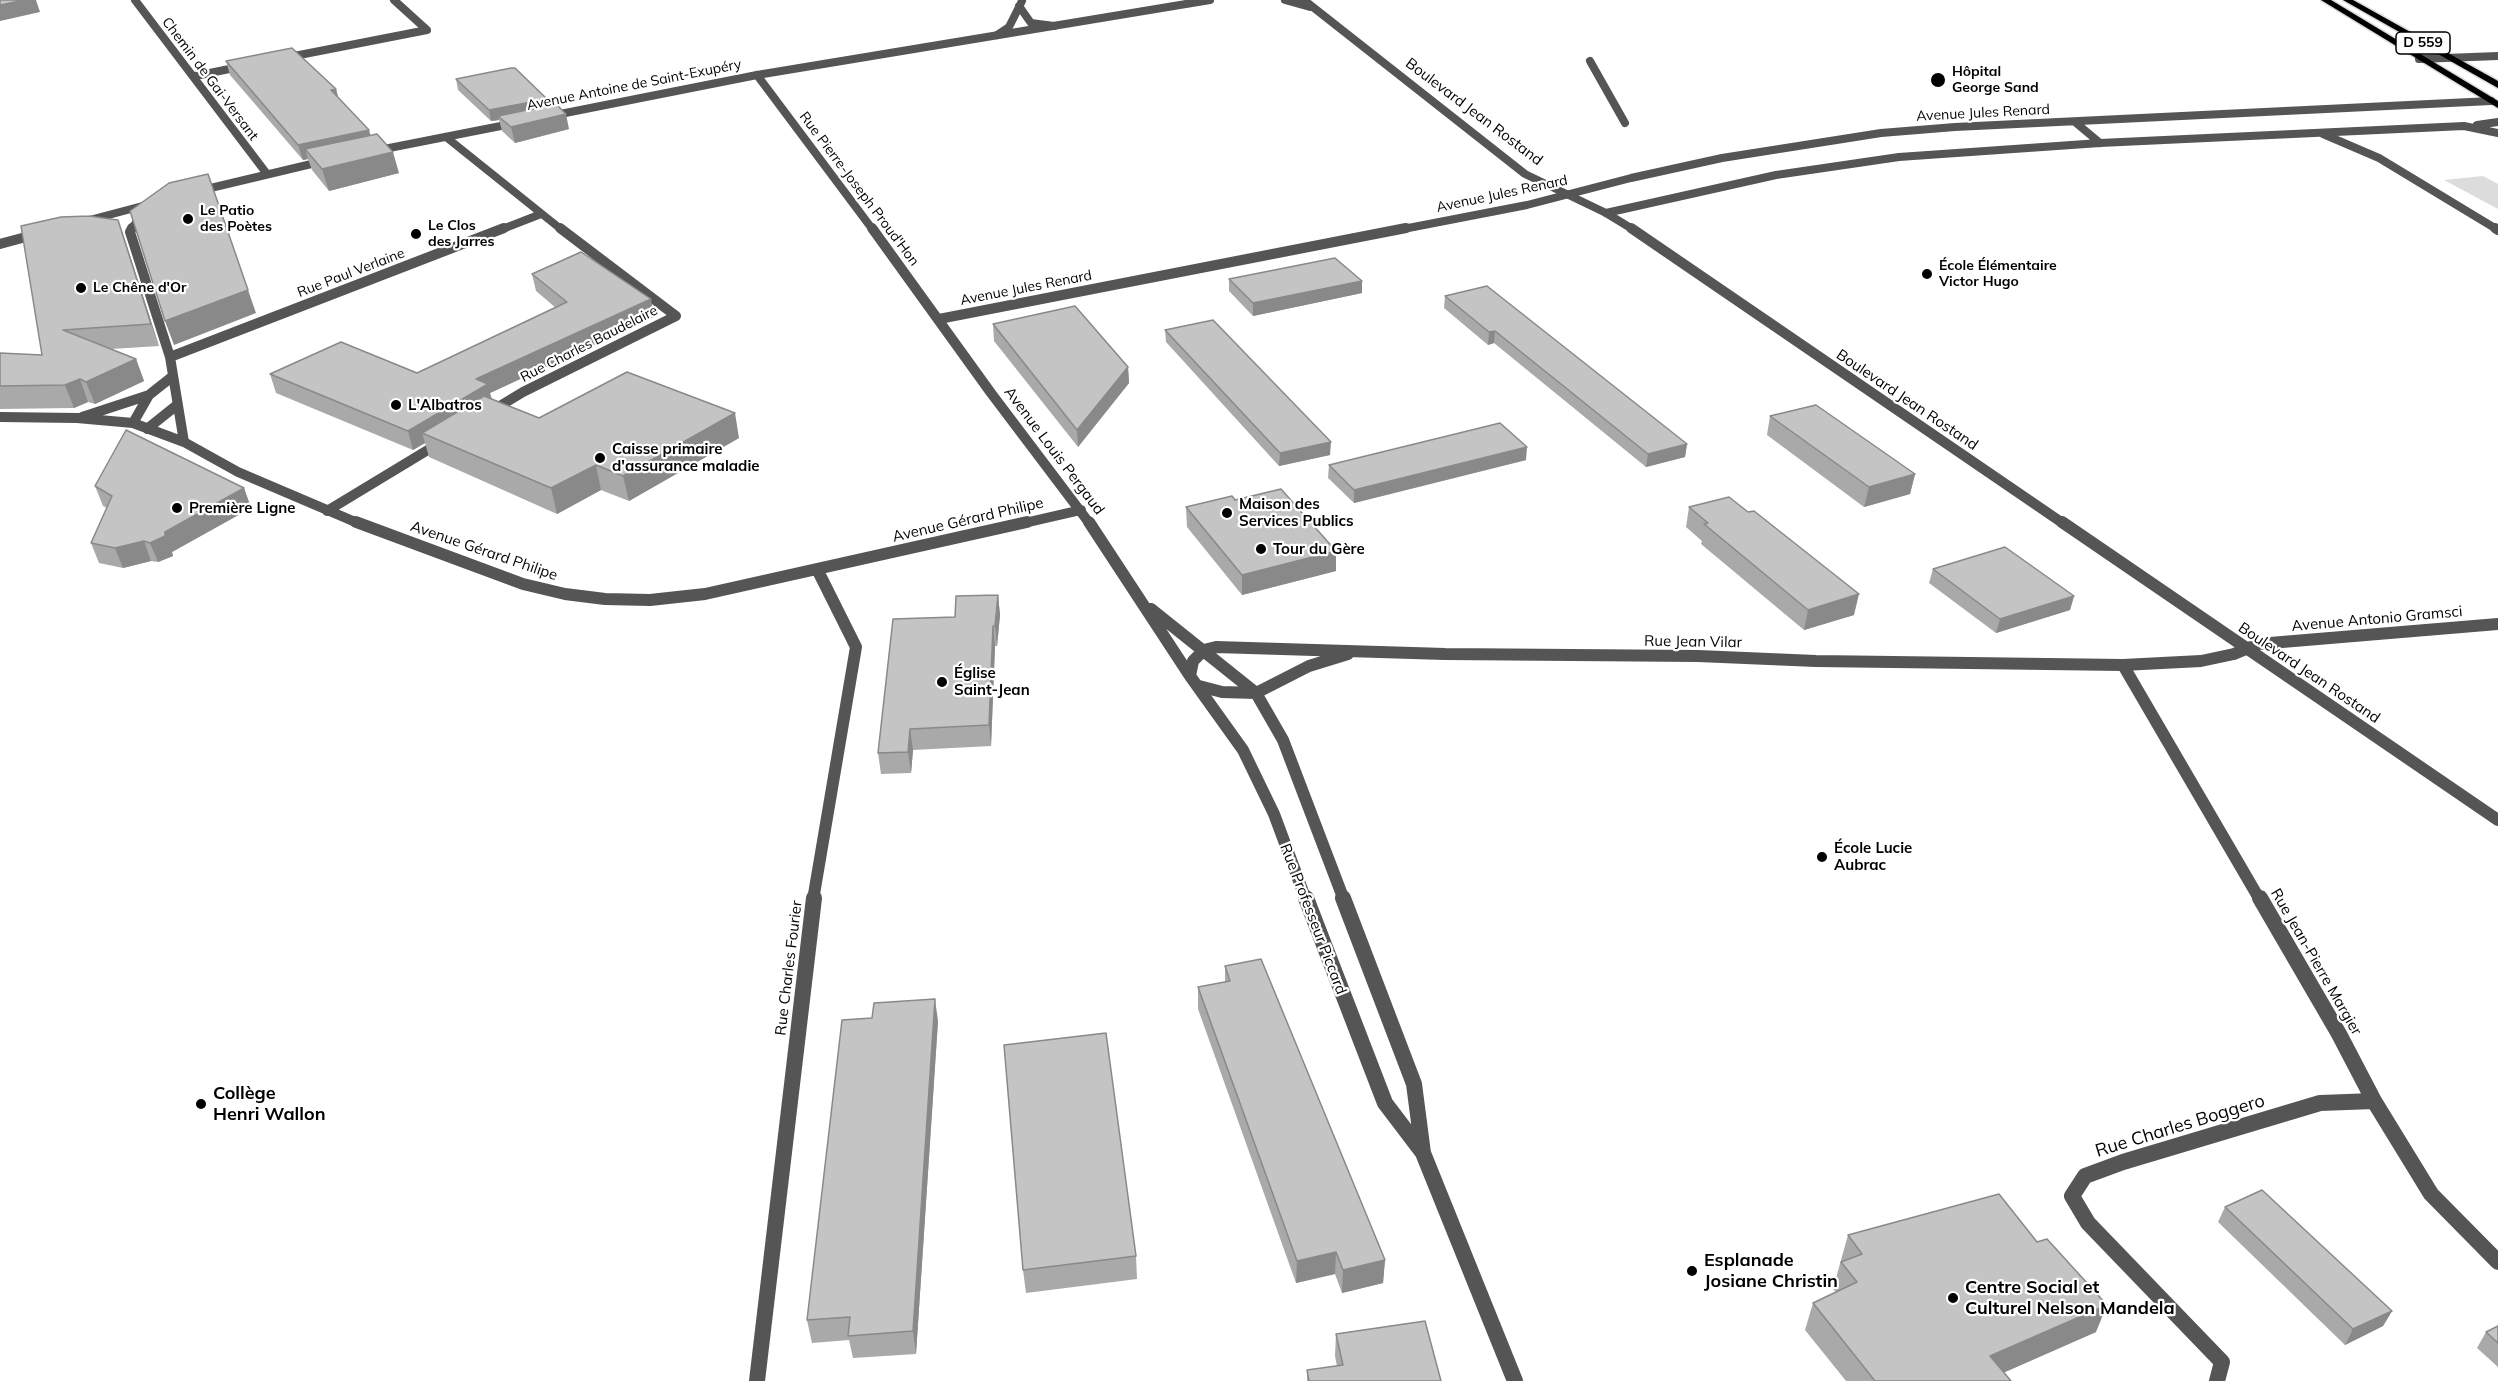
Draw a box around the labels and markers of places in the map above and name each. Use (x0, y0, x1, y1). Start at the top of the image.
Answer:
place label: Hôpital George Sand (1952, 64, 2039, 96)
marker: Hôpital George Sand (1929, 71, 1947, 89)
place label: Le Patio des Poètes (200, 203, 272, 236)
marker: Le Patio des Poètes (181, 212, 195, 226)
place label: Le Clos des Jarres (428, 218, 495, 250)
marker: Le Clos des Jarres (409, 227, 423, 241)
place label: École Élémentaire Victor Hugo (1939, 258, 2057, 290)
marker: École Élémentaire Victor Hugo (1920, 267, 1934, 281)
place label: Le Chêne d'Or (93, 280, 187, 296)
marker: Le Chêne d'Or (74, 281, 88, 295)
place label: L'Albatros (408, 396, 482, 414)
marker: L'Albatros (389, 398, 403, 412)
place label: Caisse primaire d'assurance maladie (612, 440, 760, 475)
marker: Caisse primaire d'assurance maladie (593, 451, 607, 465)
place label: Maison des Services Publics (1239, 495, 1354, 530)
place label: Première Ligne (189, 499, 295, 517)
marker: Première Ligne (170, 501, 184, 515)
marker: Maison des Services Publics (1220, 506, 1234, 520)
place label: Tour du Gère (1273, 540, 1365, 558)
marker: Tour du Gère (1254, 542, 1268, 556)
place label: Église Saint-Jean (954, 664, 1030, 699)
marker: Église Saint-Jean (935, 675, 949, 689)
place label: École Lucie Aubrac (1834, 839, 1912, 874)
marker: École Lucie Aubrac (1815, 850, 1829, 864)
place label: Collège Henri Wallon (213, 1083, 326, 1126)
marker: Collège Henri Wallon (194, 1097, 208, 1111)
place label: Esplanade Josiane Christin (1704, 1250, 1838, 1292)
marker: Esplanade Josiane Christin (1685, 1264, 1699, 1278)
place label: Centre Social et Culturel Nelson Mandela (1965, 1277, 2175, 1320)
marker: Centre Social et Culturel Nelson Mandela (1946, 1291, 1960, 1305)

